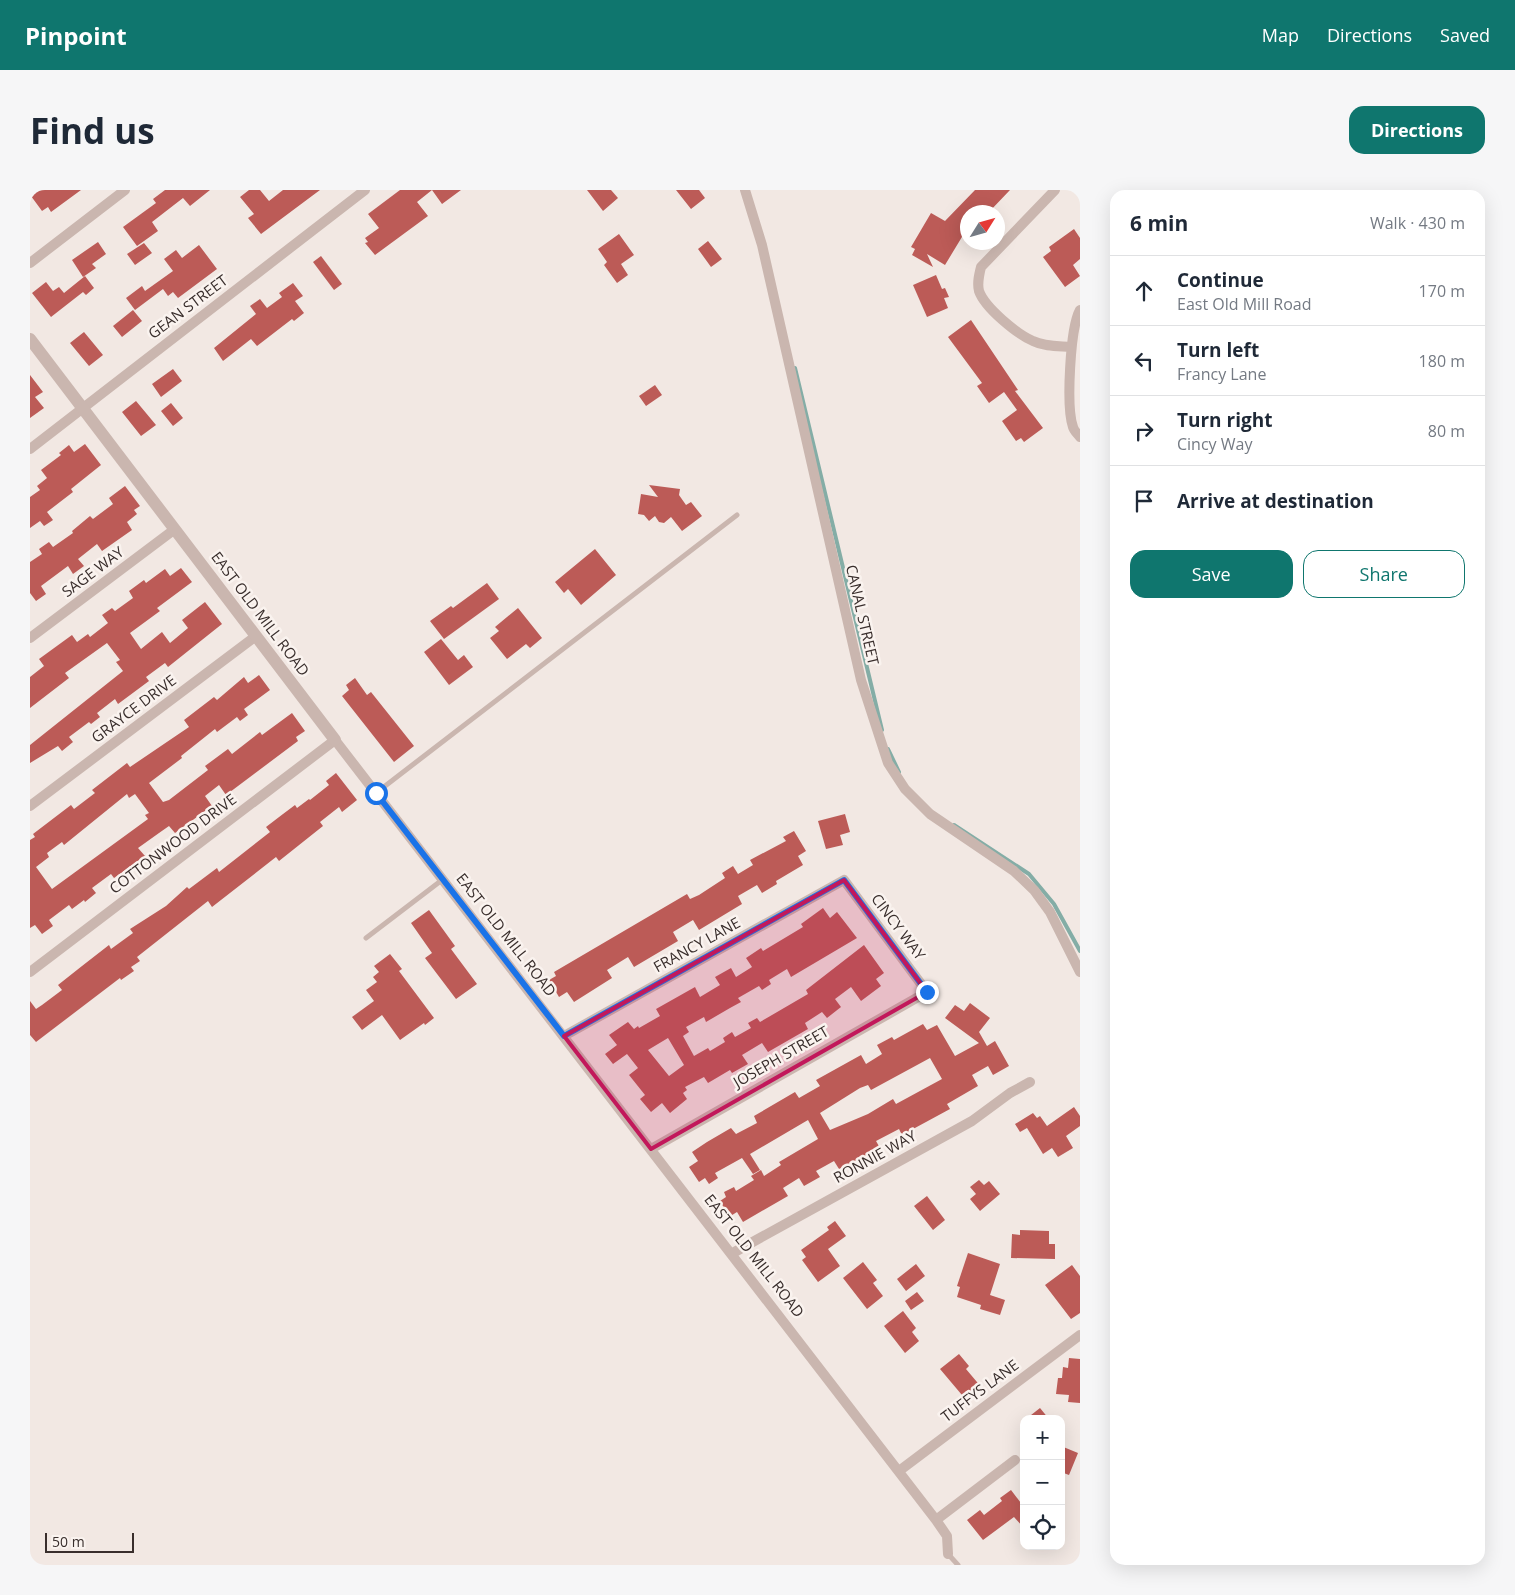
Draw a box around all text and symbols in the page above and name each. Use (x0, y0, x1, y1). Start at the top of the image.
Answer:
text: Pinpoint (25, 19, 127, 52)
text: Map (1262, 23, 1299, 47)
text: Directions (1327, 23, 1412, 47)
text: Saved (1440, 23, 1490, 47)
button: Directions (1349, 106, 1485, 154)
text: Find us (30, 107, 155, 154)
north arrow (960, 205, 1005, 250)
text: 6 min (1130, 209, 1188, 237)
text: Walk · 430 m (1370, 212, 1465, 234)
text: Continue (1177, 267, 1264, 293)
street label: GEAN STREET (144, 269, 232, 343)
icon: ahead (1130, 277, 1158, 305)
text: 170 m (1419, 280, 1465, 302)
text: East Old Mill Road (1177, 293, 1312, 315)
text: Turn left (1177, 337, 1259, 363)
icon: left (1130, 347, 1158, 375)
text: 180 m (1419, 350, 1465, 372)
text: Francy Lane (1177, 363, 1266, 385)
text: Turn right (1177, 407, 1272, 433)
icon: right (1130, 417, 1158, 445)
text: 80 m (1428, 420, 1465, 442)
text: Cincy Way (1177, 433, 1252, 455)
icon: arrive (1130, 487, 1158, 515)
text: Arrive at destination (1177, 488, 1374, 514)
street label: SAGE WAY (57, 541, 128, 601)
street label: EAST OLD MILL ROAD (207, 547, 314, 680)
button: Save (1130, 550, 1293, 598)
button: Share (1303, 550, 1465, 598)
street label: CANAL STREET (842, 563, 884, 667)
street label: GRAYCE DRIVE (87, 670, 180, 747)
route start (365, 782, 388, 805)
street label: COTTONWOOD DRIVE (105, 789, 240, 898)
street label: EAST OLD MILL ROAD (452, 869, 561, 1000)
street label: CINCY WAY (867, 889, 931, 964)
street label: FRANCY LANE (649, 912, 744, 976)
route end (916, 981, 939, 1004)
street label: JOSEPH STREET (727, 1020, 832, 1093)
street label: RONNIE WAY (830, 1125, 920, 1187)
street label: EAST OLD MILL ROAD (700, 1190, 809, 1321)
street label: TUFFYS LANE (937, 1354, 1022, 1426)
map controls (1020, 1415, 1065, 1550)
button: + (1020, 1415, 1065, 1460)
button: − (1020, 1460, 1065, 1505)
button: locate (1020, 1505, 1065, 1550)
scale bar (45, 1530, 134, 1553)
text: 50 m (52, 1532, 85, 1551)

